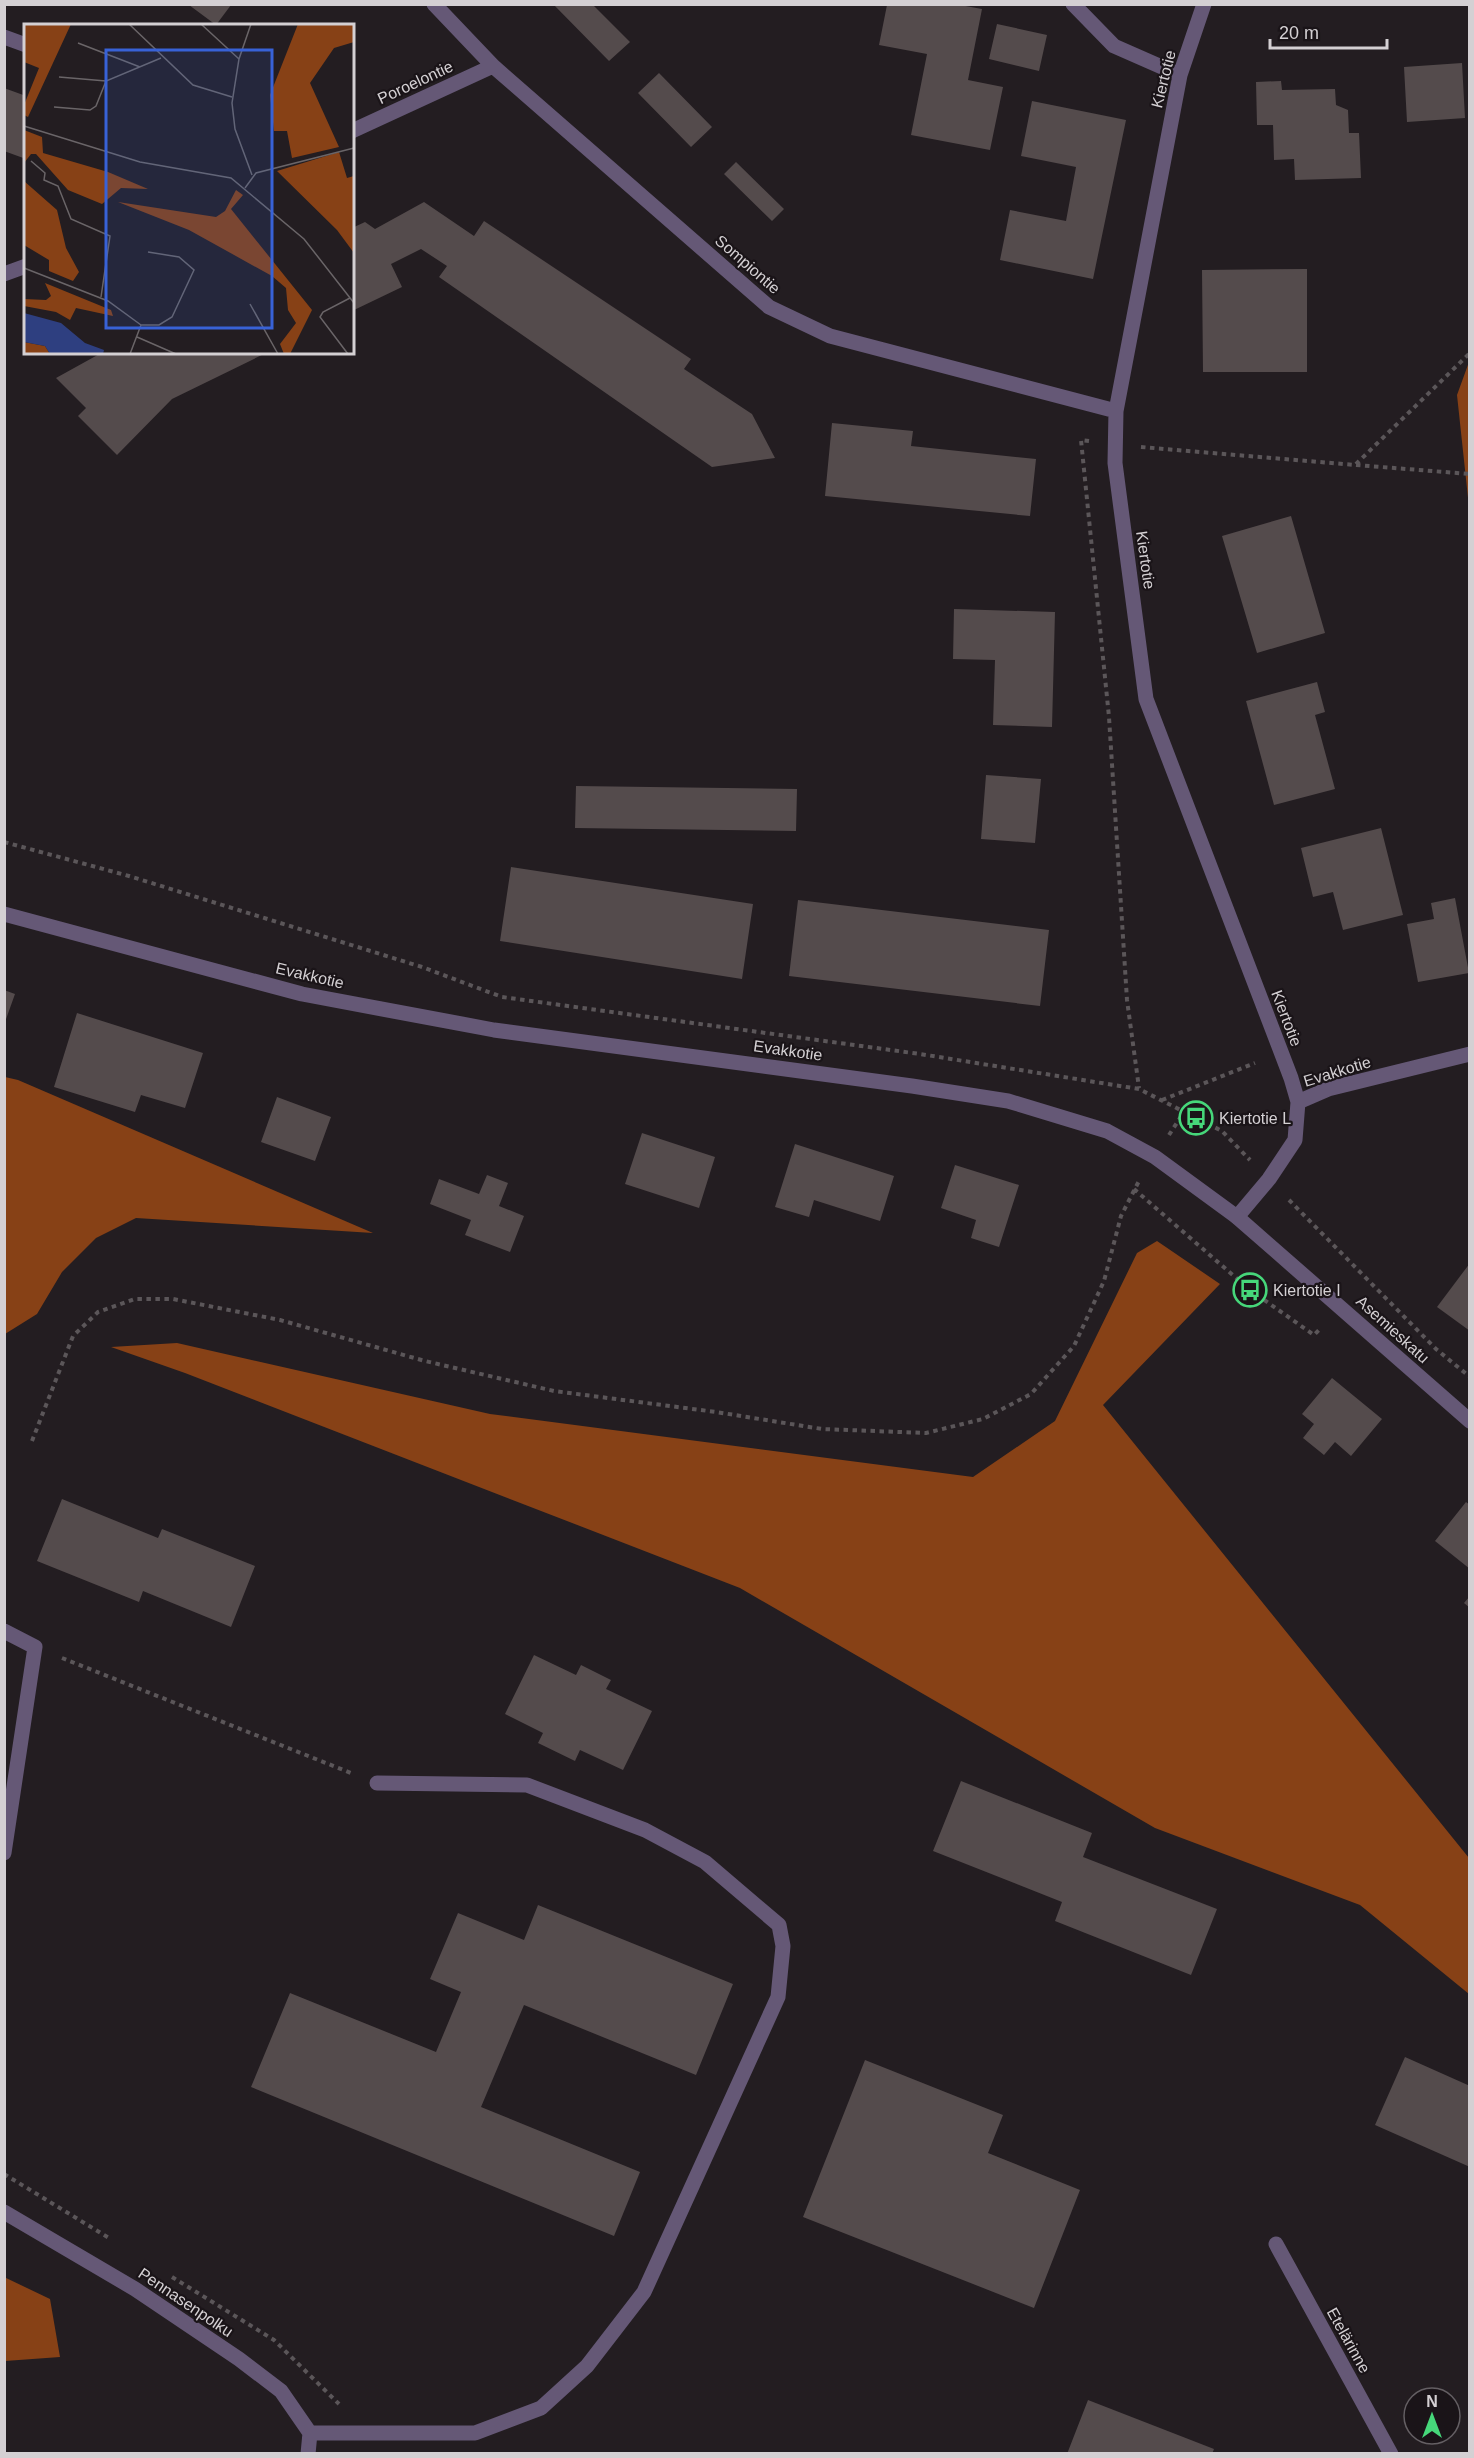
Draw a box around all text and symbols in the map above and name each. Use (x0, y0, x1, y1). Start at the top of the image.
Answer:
scale bar (1270, 12, 1387, 50)
text: 20 m (1279, 23, 1319, 43)
inset map (24, 24, 354, 354)
street label: Kiertotie (1148, 48, 1179, 110)
street label: Poroelontie (375, 58, 456, 107)
street label: Sompiontie (712, 232, 784, 297)
street label: Kiertotie (1133, 530, 1158, 590)
street label: Evakkotie (274, 959, 346, 992)
street label: Kiertotie (1268, 988, 1305, 1049)
street label: Evakkotie (752, 1037, 824, 1064)
street label: Evakkotie (1301, 1053, 1373, 1090)
bus stop icon: Kiertotie L (1178, 1100, 1214, 1136)
place label: Kiertotie L (1219, 1110, 1291, 1127)
bus stop icon: Kiertotie I (1232, 1272, 1268, 1308)
place label: Kiertotie I (1273, 1282, 1341, 1299)
street label: Asemieskatu (1353, 1292, 1432, 1366)
street label: Pennasenpolku (135, 2265, 236, 2340)
street label: Etelärinne (1324, 2305, 1374, 2376)
north arrow (1402, 2386, 1462, 2446)
text: N (1426, 2393, 1438, 2410)

